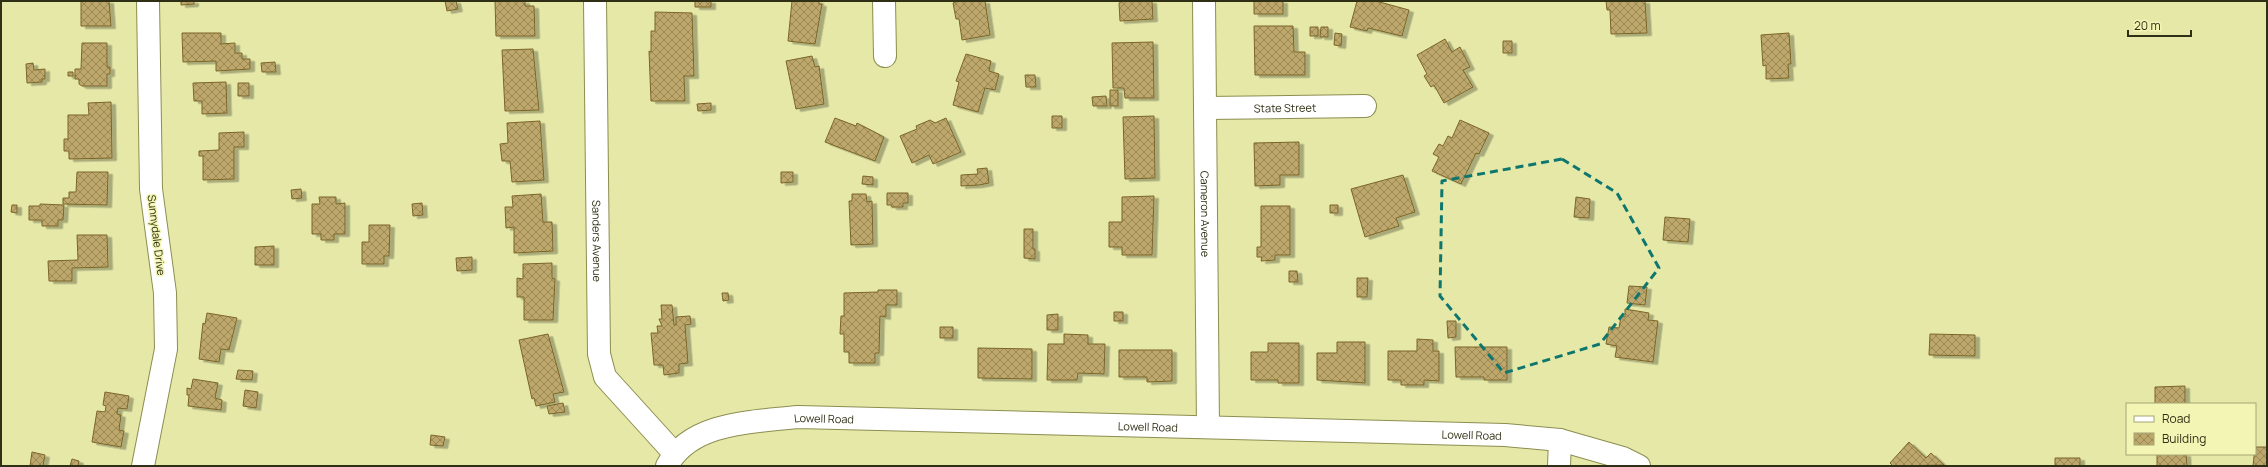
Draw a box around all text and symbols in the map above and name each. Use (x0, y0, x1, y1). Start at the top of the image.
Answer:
scale bar (2128, 12, 2191, 38)
text: 20 m (2134, 17, 2161, 34)
street label: State Street (1254, 99, 1316, 115)
street label: Cameron Avenue (1198, 171, 1214, 258)
street label: Sunnydale Drive (145, 194, 169, 277)
street label: Sanders Avenue (590, 200, 606, 283)
legend (2126, 403, 2256, 455)
street label: Lowell Road (793, 409, 854, 426)
text: Road (2162, 410, 2190, 427)
street label: Lowell Road (1118, 418, 1178, 434)
street label: Lowell Road (1442, 426, 1502, 442)
text: Building (2162, 430, 2206, 447)

